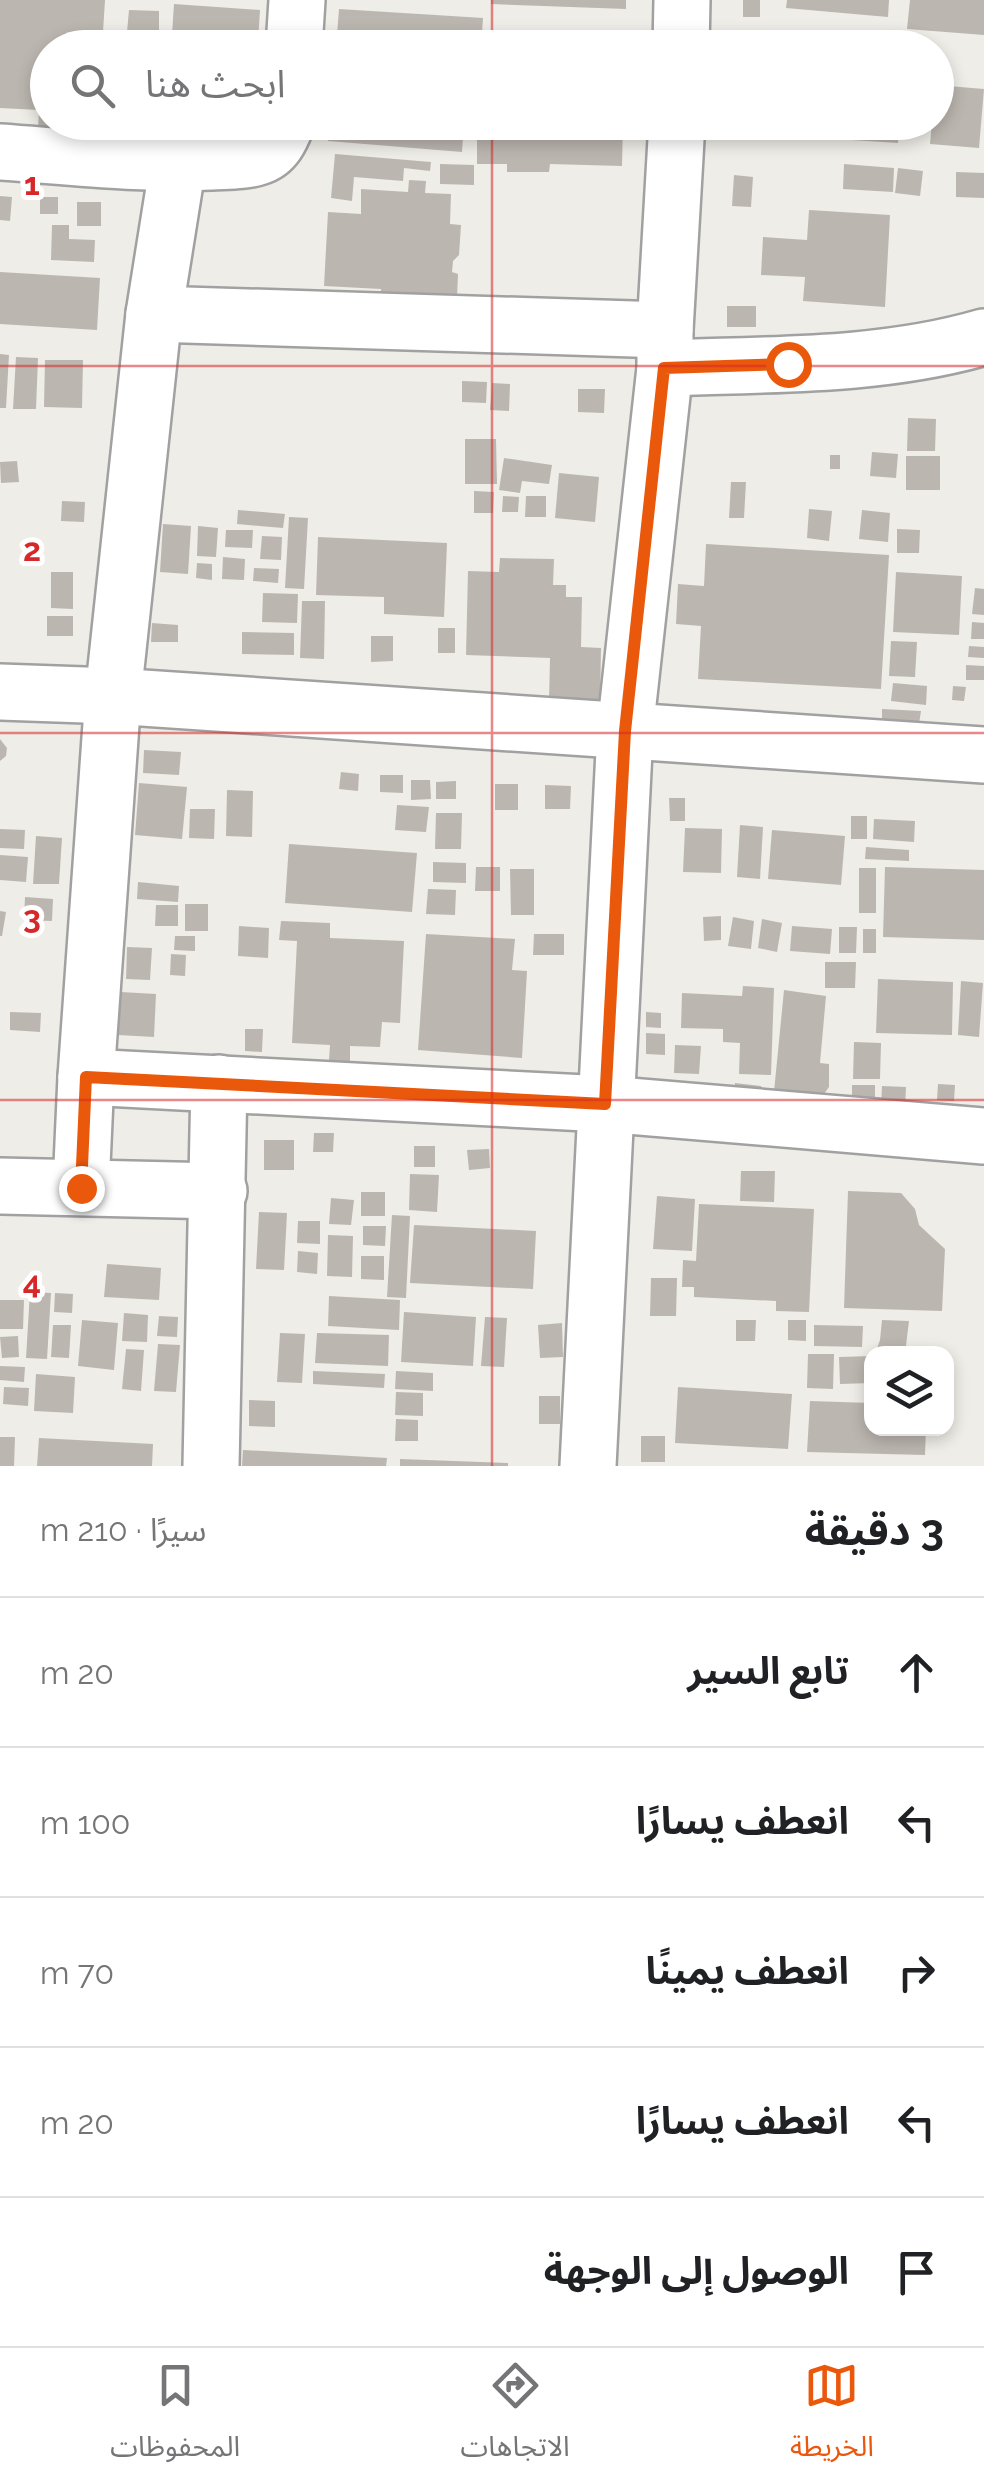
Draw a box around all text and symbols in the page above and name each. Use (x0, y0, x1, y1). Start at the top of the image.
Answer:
search box (30, 30, 954, 140)
icon: search (65, 58, 120, 113)
text: ابحث هنا (145, 61, 286, 106)
text: 1 (24, 165, 40, 202)
route start (766, 342, 812, 388)
text: 2 (23, 531, 41, 568)
text: 3 (23, 898, 41, 935)
route end (59, 1166, 105, 1212)
text: 4 (23, 1264, 41, 1301)
map controls (864, 1346, 954, 1436)
button: layers (864, 1346, 954, 1436)
text: 3 دقيقة (805, 1506, 944, 1555)
text: سيرًا · 210 m (40, 1511, 206, 1548)
icon: ahead (889, 1645, 944, 1700)
text: تابع السير (687, 1648, 849, 1693)
text: 20 m (40, 1654, 114, 1691)
icon: left (889, 1795, 944, 1850)
text: انعطف يسارًا (636, 1798, 849, 1843)
text: 100 m (40, 1804, 130, 1841)
icon: right (889, 1945, 944, 2000)
text: انعطف يمينًا (646, 1948, 849, 1993)
text: 70 m (40, 1954, 114, 1991)
icon: left (889, 2095, 944, 2150)
text: انعطف يسارًا (636, 2098, 849, 2143)
text: 20 m (40, 2104, 114, 2141)
icon: arrive (889, 2245, 944, 2300)
text: الوصول إلى الوجهة (544, 2248, 849, 2293)
tab: المحفوظات (110, 2358, 240, 2477)
tab: الاتجاهات (460, 2358, 570, 2477)
tab: الخريطة (790, 2358, 874, 2477)

